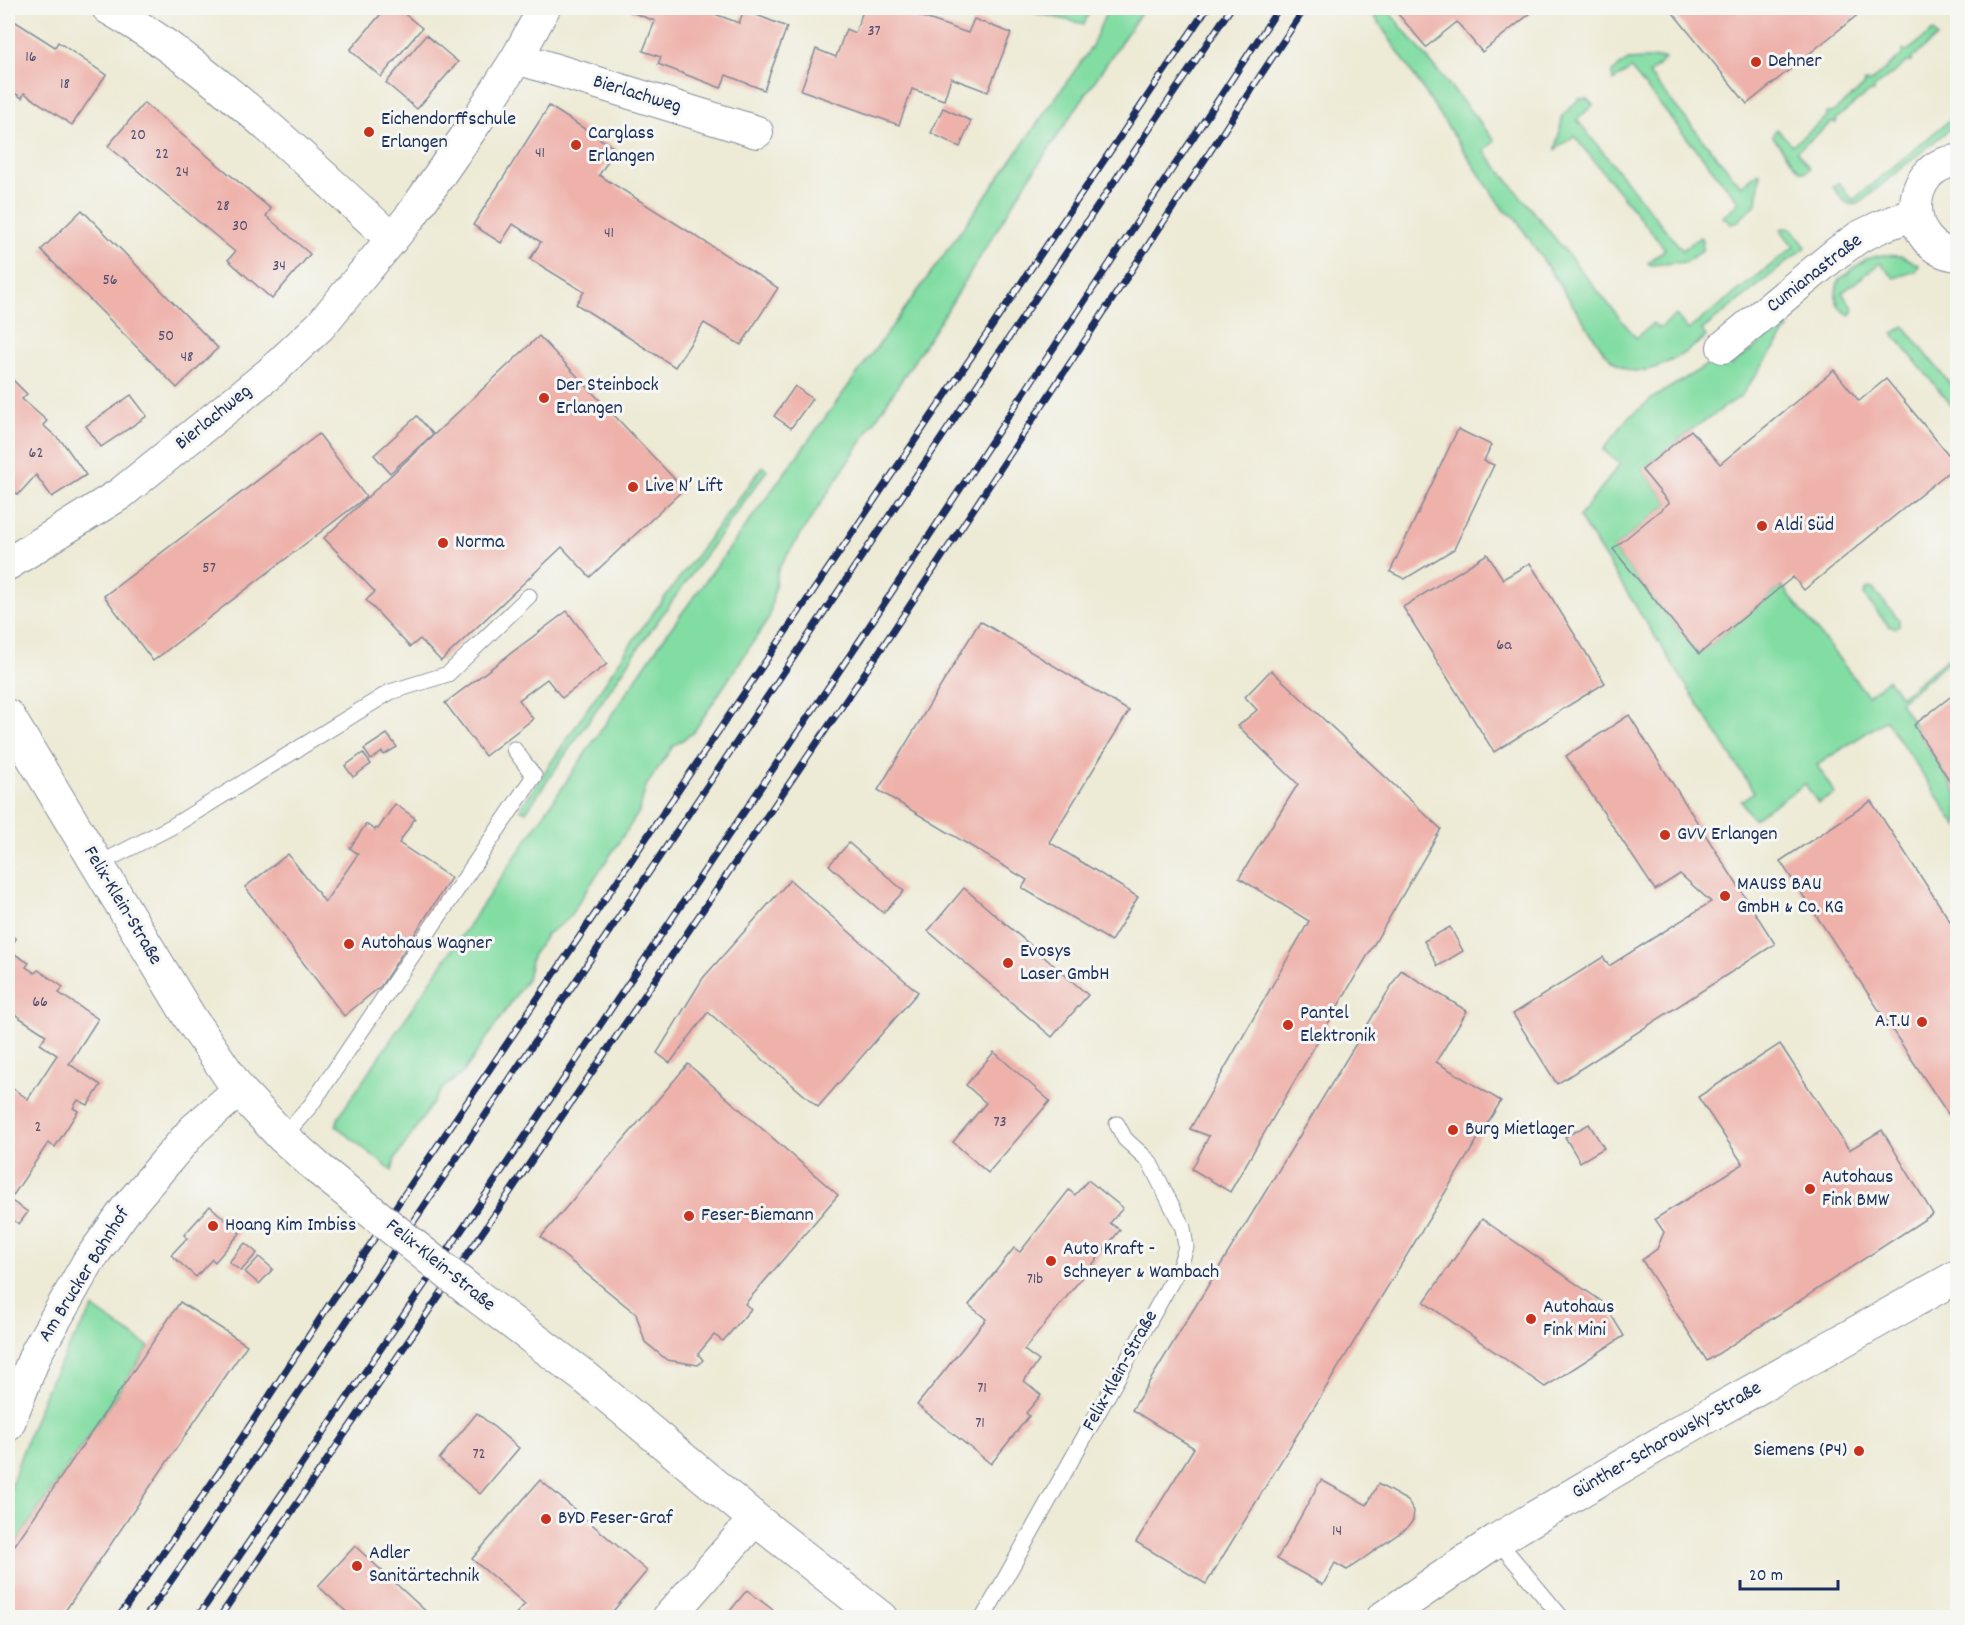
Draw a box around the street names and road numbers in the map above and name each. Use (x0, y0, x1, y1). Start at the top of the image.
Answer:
street label: Bierlachweg (589, 68, 685, 122)
street label: Cumianastraße (1761, 228, 1869, 320)
street label: Bierlachweg (170, 378, 258, 458)
street label: Felix-Klein-Straße (75, 841, 169, 971)
street label: Am Brucker Bahnhof (32, 1201, 138, 1348)
street label: Felix-Klein-Straße (379, 1213, 501, 1319)
street label: Felix-Klein-Straße (1076, 1305, 1166, 1436)
street label: Günther-Scharowsky-Straße (1567, 1375, 1767, 1507)

